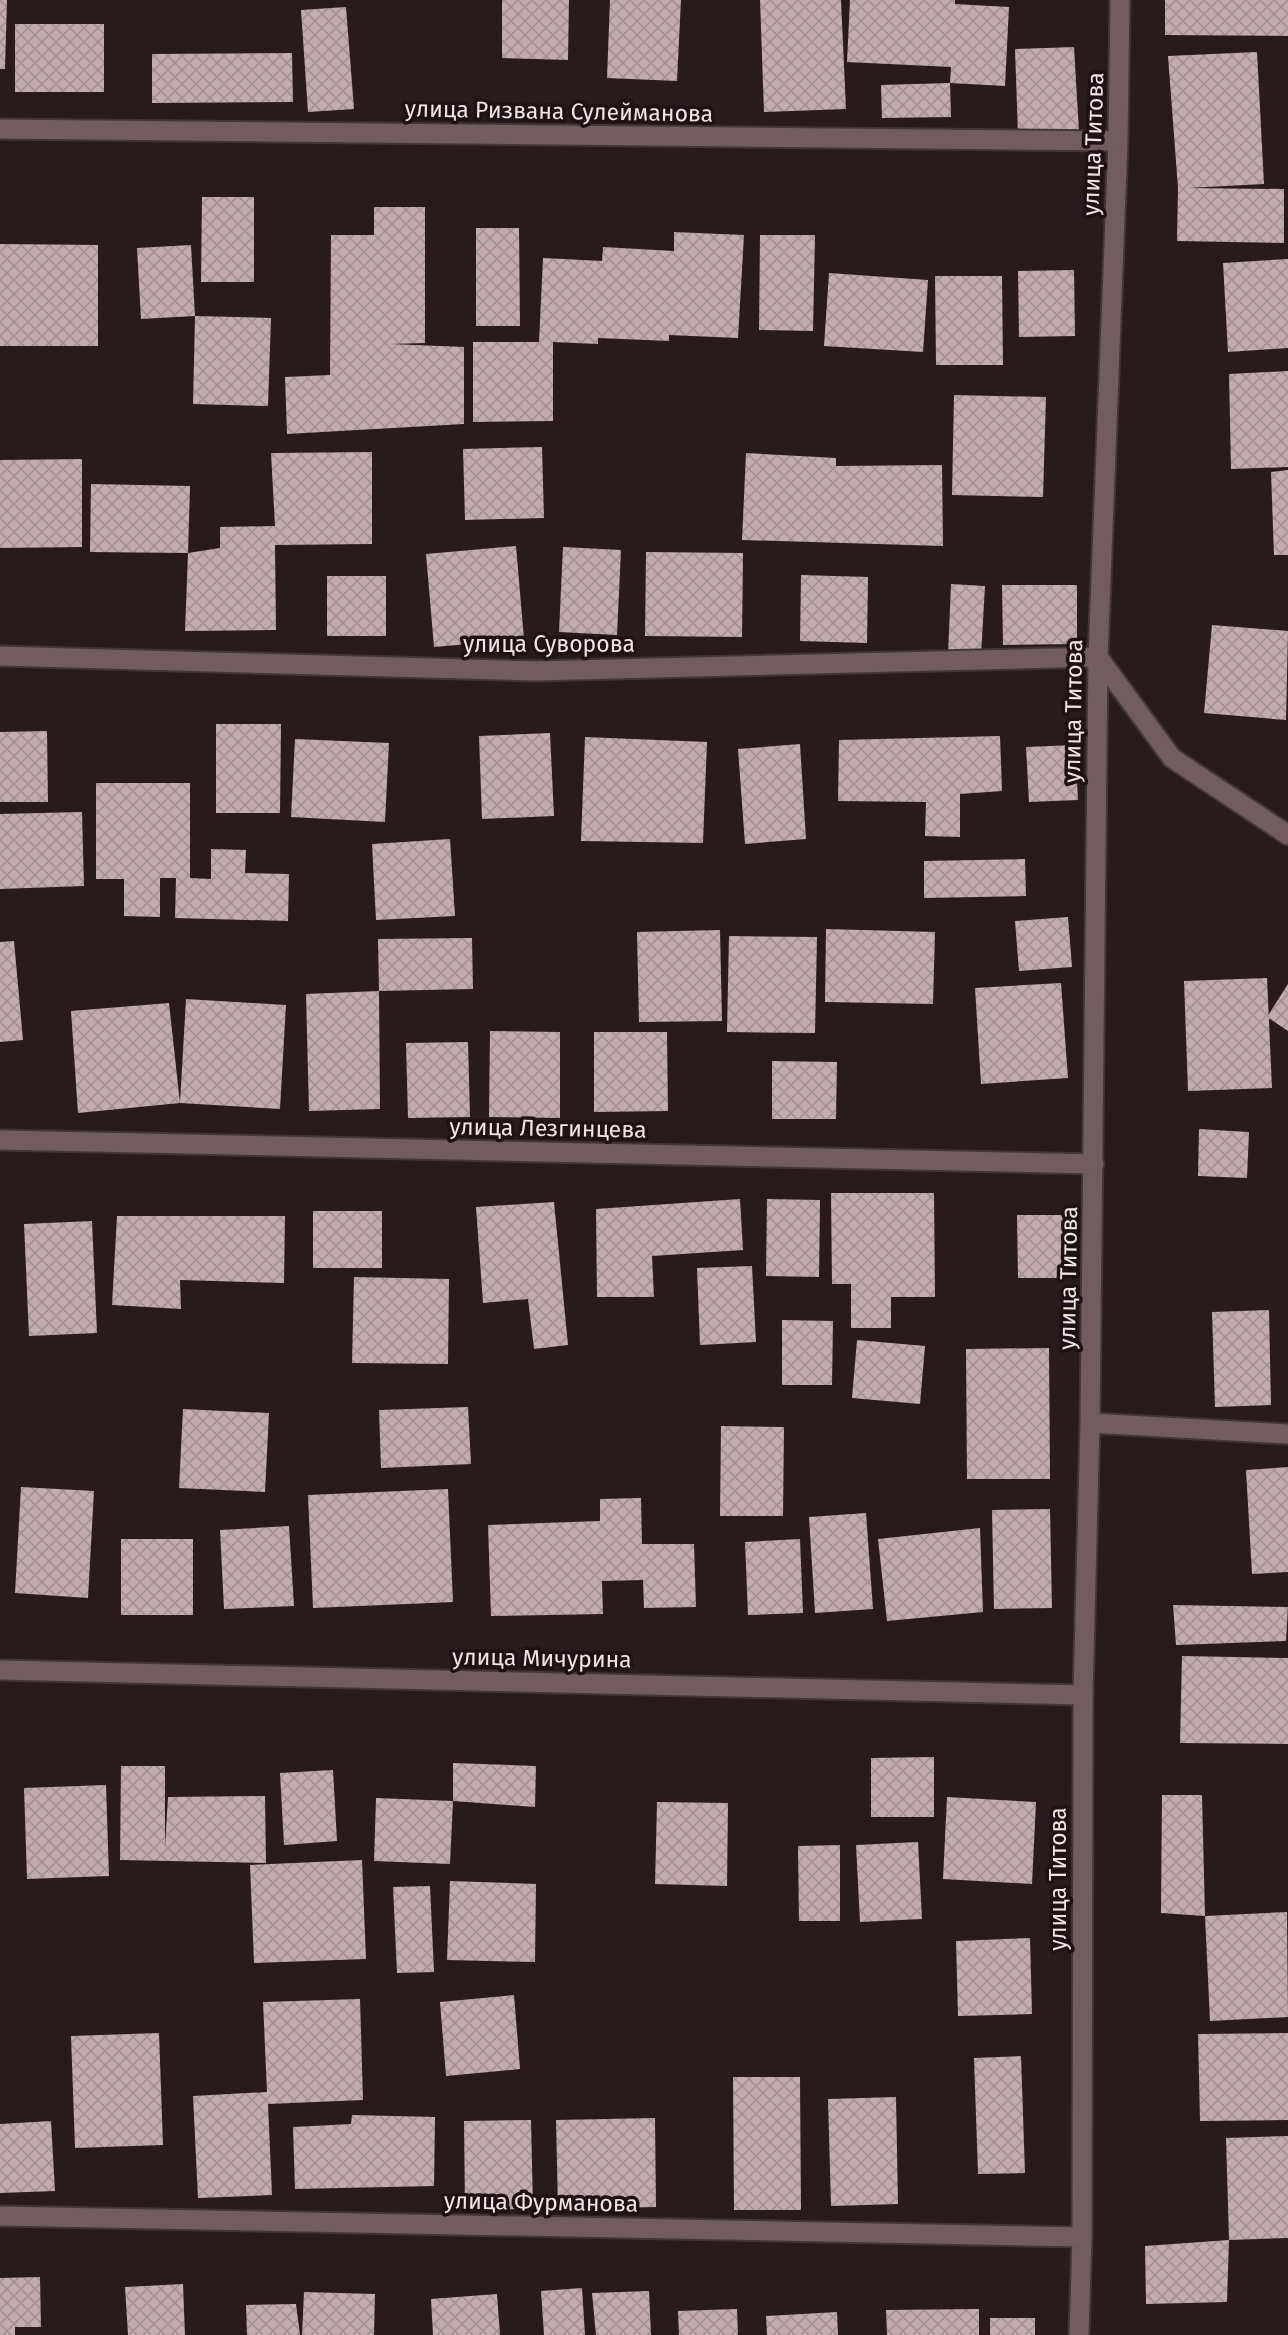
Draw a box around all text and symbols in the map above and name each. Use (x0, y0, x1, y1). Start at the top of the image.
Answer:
street label: улица Титова (1077, 72, 1109, 216)
street label: улица Ризвана Сулейманова (405, 94, 713, 128)
street label: улица Суворова (463, 630, 635, 658)
street label: улица Титова (1058, 639, 1088, 783)
street label: улица Лезгинцева (449, 1112, 647, 1144)
street label: улица Титова (1053, 1206, 1083, 1350)
street label: улица Мичурина (452, 1642, 632, 1674)
street label: улица Титова (1044, 1807, 1072, 1951)
street label: улица Фурманова (444, 2186, 638, 2218)

